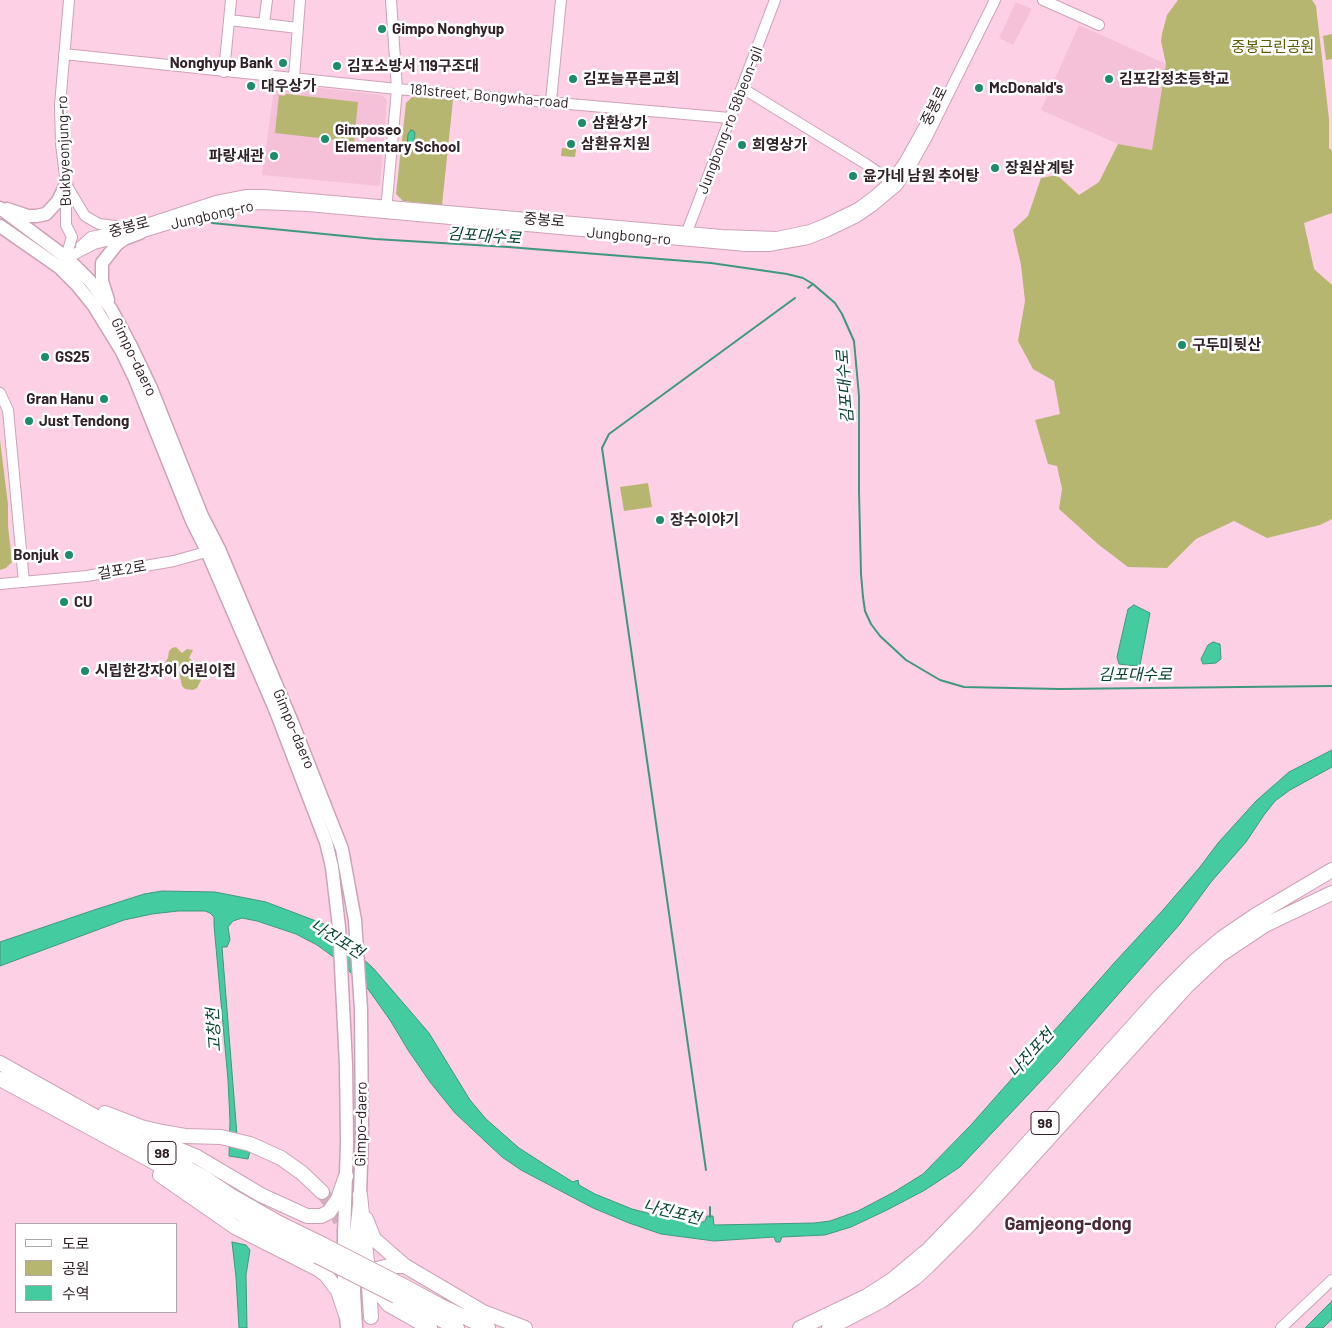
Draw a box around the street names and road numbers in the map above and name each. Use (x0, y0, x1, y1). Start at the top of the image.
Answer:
street label: Jungbong-ro 58beon-gil (694, 44, 766, 196)
street label: 181street, Bongwha-road (409, 80, 569, 112)
street label: 중봉로 (917, 83, 951, 129)
street label: Bukbyeonjung-ro (53, 95, 75, 207)
street label: Jungbong-ro (169, 197, 255, 233)
street label: 중봉로 (523, 209, 565, 231)
street label: 중봉로 (107, 213, 151, 241)
street label: Jungbong-ro (586, 223, 672, 249)
street label: Gimpo-daero (107, 315, 161, 399)
street label: 걸포2로 (96, 557, 148, 583)
street label: Gimpo-daero (269, 686, 319, 772)
street label: Gimpo-daero (351, 1081, 371, 1167)
road number: 98 (1031, 1112, 1059, 1134)
road number: 98 (148, 1142, 176, 1164)

